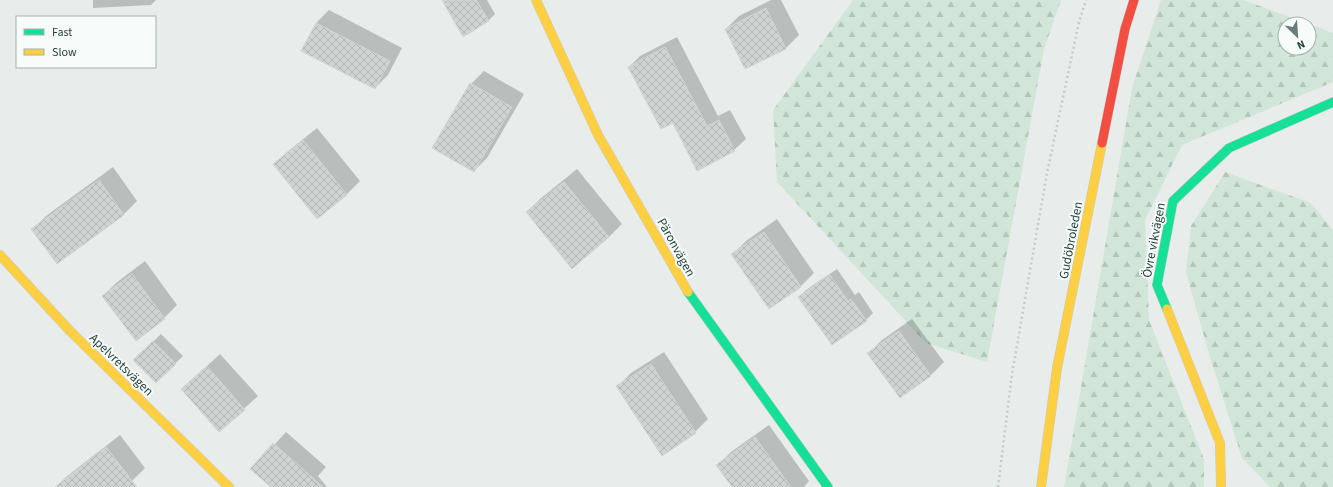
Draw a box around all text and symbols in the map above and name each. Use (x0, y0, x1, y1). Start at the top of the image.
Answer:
legend (16, 16, 156, 68)
north arrow (1277, 16, 1317, 56)
text: Fast (52, 24, 72, 41)
text: N (1295, 36, 1308, 53)
text: Slow (52, 44, 77, 61)
street label: Gudöbroleden (1055, 200, 1087, 280)
street label: Övre vikvägen (1138, 201, 1170, 279)
street label: Päronvägen (653, 215, 700, 280)
street label: Apelvretsvägen (85, 329, 157, 400)

